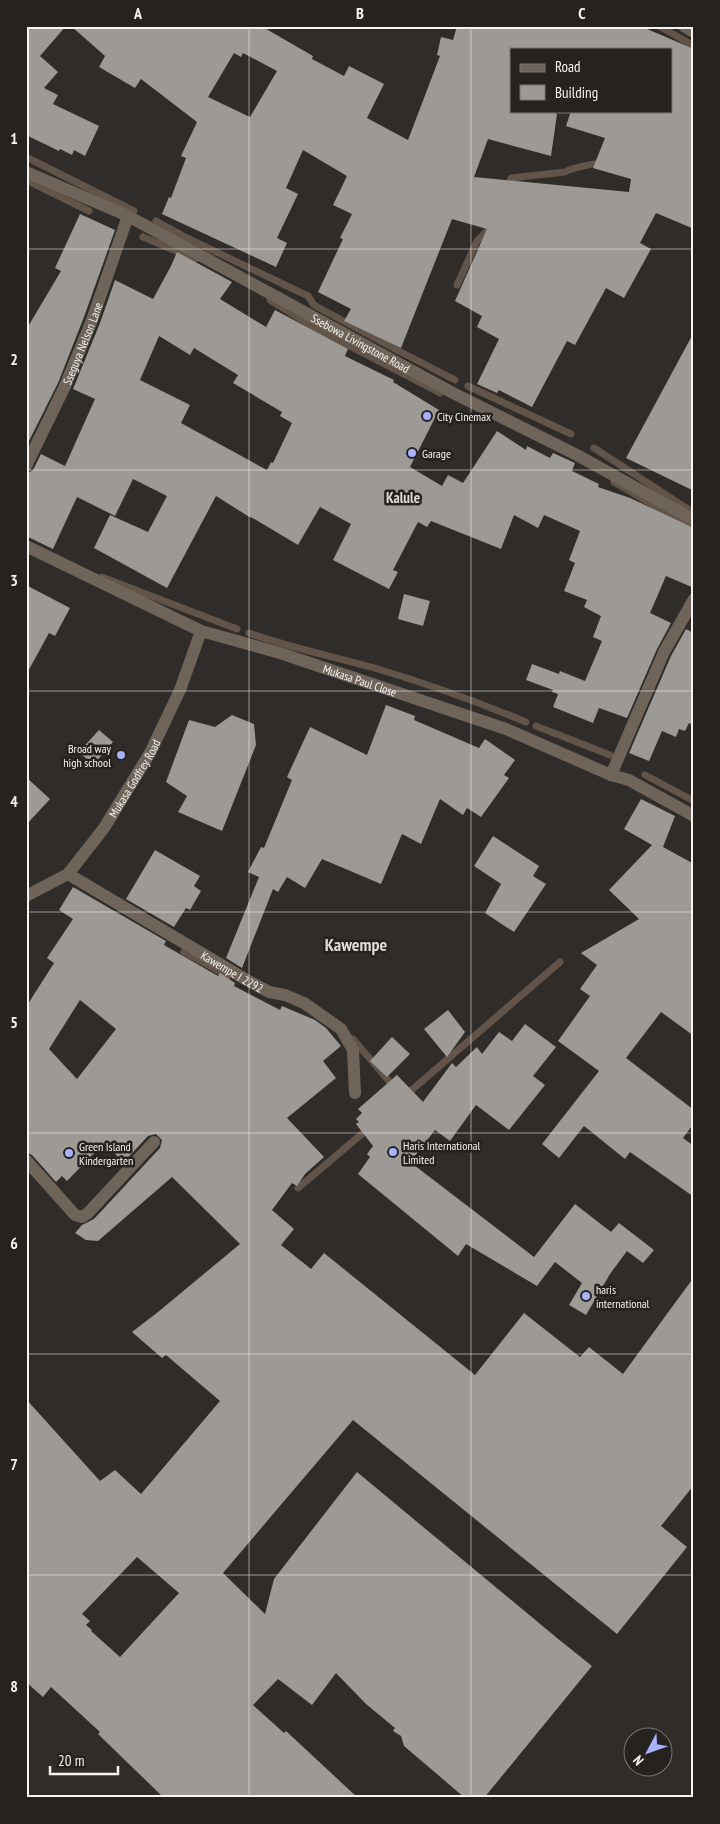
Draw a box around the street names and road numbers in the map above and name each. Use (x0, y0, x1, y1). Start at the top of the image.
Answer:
street label: Sseguya Nelson Lane (59, 300, 105, 387)
street label: Ssebowa Livingstone Road (309, 310, 413, 376)
street label: Mukasa Paul Close (321, 661, 399, 699)
street label: Mukasa Godfrey Road (105, 737, 163, 820)
street label: Kawempe I 2292 (198, 947, 266, 995)

